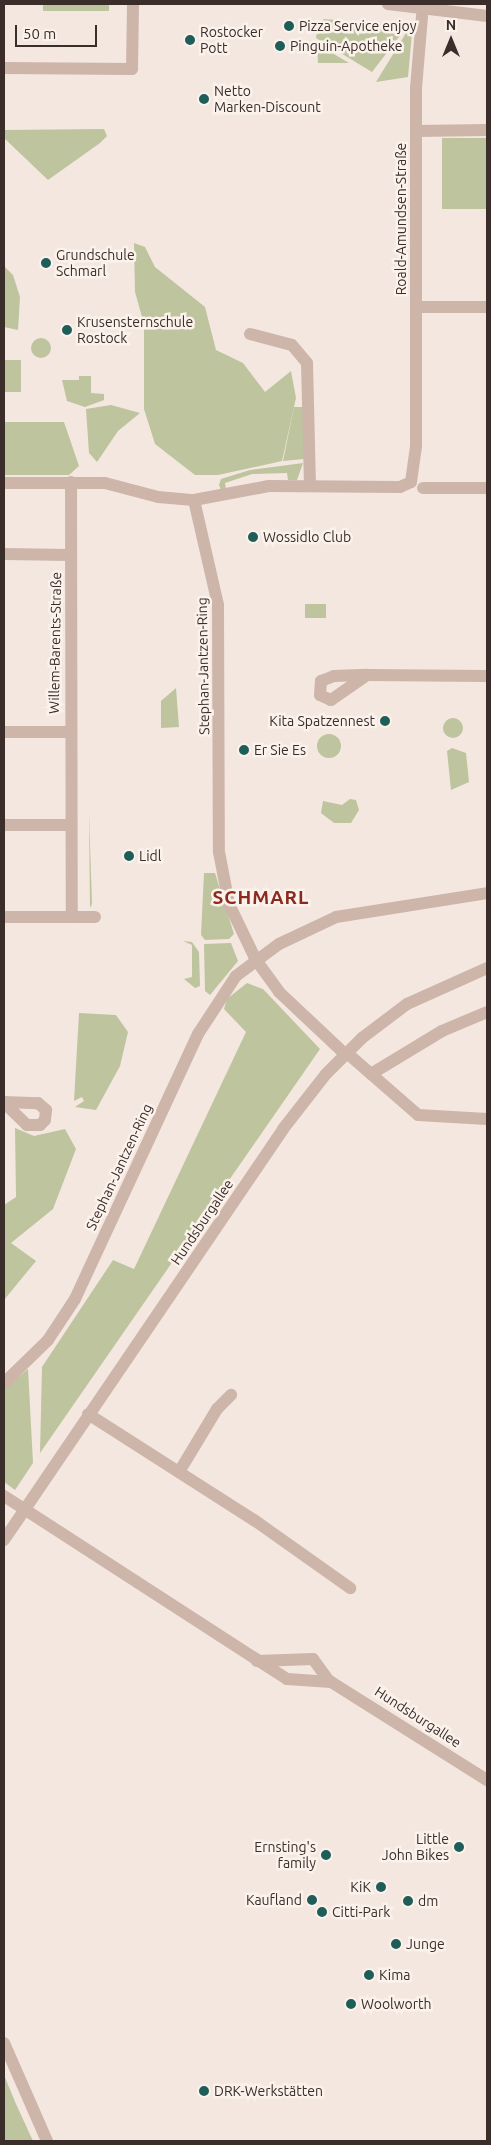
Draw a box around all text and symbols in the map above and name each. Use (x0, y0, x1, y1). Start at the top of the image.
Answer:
scale bar (18, 15, 100, 47)
north arrow (426, 15, 476, 65)
text: N (446, 17, 456, 33)
place label: Pizza Service enjoy (299, 18, 416, 34)
marker: Pizza Service enjoy (283, 20, 295, 32)
place label: Rostocker Pott (200, 24, 263, 56)
text: 50 m (23, 25, 56, 42)
marker: Rostocker Pott (184, 34, 196, 46)
place label: Pinguin-Apotheke (290, 38, 403, 54)
marker: Pinguin-Apotheke (274, 40, 286, 52)
place label: Netto Marken-Discount (214, 83, 321, 115)
marker: Netto Marken-Discount (198, 93, 210, 105)
street label: Roald-Amundsen-Straße (393, 143, 409, 295)
place label: Grundschule Schmarl (56, 247, 135, 280)
marker: Grundschule Schmarl (40, 257, 52, 269)
place label: Krusensternschule Rostock (77, 314, 193, 347)
marker: Krusensternschule Rostock (61, 324, 73, 336)
place label: Wossidlo Club (263, 529, 351, 545)
marker: Wossidlo Club (247, 531, 259, 543)
street label: Willem-Barents-Straße (45, 572, 65, 714)
street label: Stephan-Jantzen-Ring (193, 597, 213, 735)
place label: Kita Spatzennest (269, 713, 375, 729)
marker: Kita Spatzennest (379, 715, 391, 727)
place label: Er Sie Es (254, 742, 306, 758)
marker: Er Sie Es (238, 744, 250, 756)
place label: Lidl (139, 848, 161, 864)
marker: Lidl (123, 850, 135, 862)
district label: SCHMARL (212, 887, 310, 909)
street label: Stephan-Jantzen-Ring (82, 1101, 156, 1233)
street label: Hundsburgallee (167, 1176, 237, 1268)
street label: Hundsburgallee (372, 1683, 464, 1751)
place label: Little John Bikes (382, 1831, 449, 1864)
place label: Ernsting's family (254, 1839, 316, 1871)
marker: Little John Bikes (453, 1841, 465, 1853)
marker: Ernsting's family (320, 1849, 332, 1861)
place label: KiK (350, 1879, 371, 1895)
marker: KiK (375, 1881, 387, 1893)
place label: Kaufland (246, 1892, 302, 1908)
place label: dm (418, 1893, 438, 1909)
marker: Kaufland (306, 1894, 318, 1906)
marker: dm (402, 1895, 414, 1907)
place label: Citti-Park (332, 1904, 390, 1920)
marker: Citti-Park (316, 1906, 328, 1918)
place label: Junge (406, 1936, 445, 1952)
marker: Junge (390, 1938, 402, 1950)
place label: Kima (379, 1967, 410, 1983)
marker: Kima (363, 1969, 375, 1981)
place label: Woolworth (361, 1996, 432, 2012)
marker: Woolworth (345, 1998, 357, 2010)
place label: DRK-Werkstätten (214, 2083, 323, 2099)
marker: DRK-Werkstätten (198, 2085, 210, 2097)

